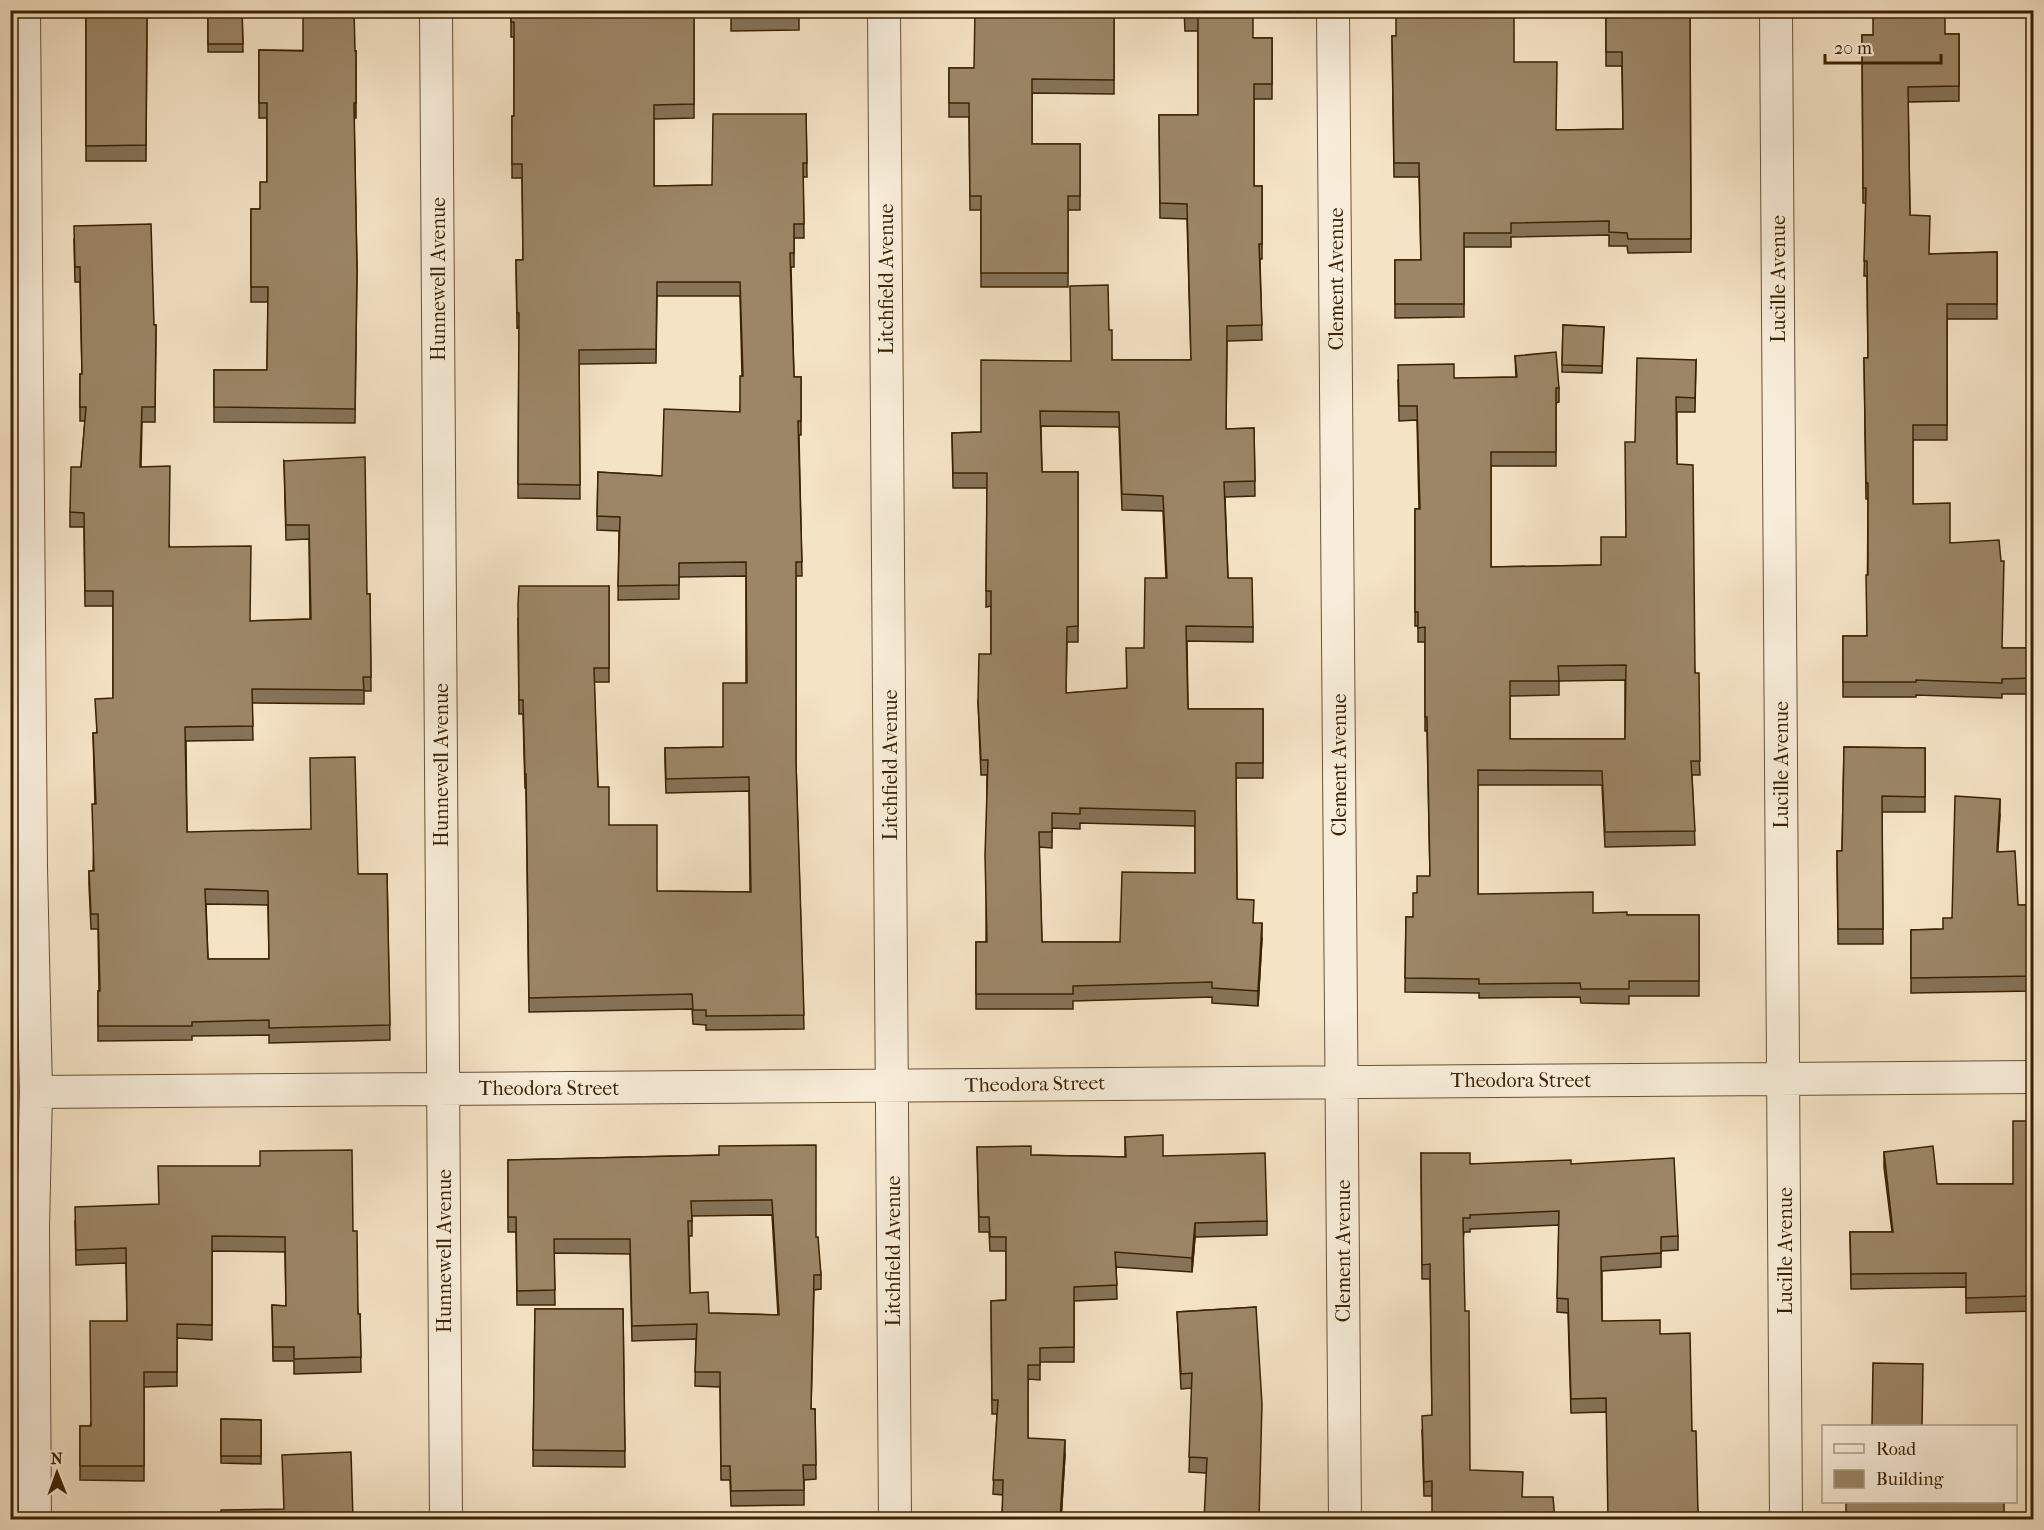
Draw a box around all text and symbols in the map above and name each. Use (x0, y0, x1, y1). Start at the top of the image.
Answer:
scale bar (1825, 27, 1940, 65)
text: 20 m (1834, 38, 1872, 59)
street label: Hunnewell Avenue (427, 197, 450, 361)
street label: Litchfield Avenue (875, 203, 898, 355)
street label: Clement Avenue (1325, 208, 1348, 350)
street label: Lucille Avenue (1767, 215, 1790, 343)
street label: Hunnewell Avenue (430, 683, 453, 847)
street label: Litchfield Avenue (879, 689, 902, 841)
street label: Clement Avenue (1328, 694, 1351, 836)
street label: Lucille Avenue (1770, 701, 1793, 829)
street label: Theodora Street (1451, 1069, 1591, 1092)
street label: Theodora Street (964, 1071, 1106, 1097)
street label: Theodora Street (479, 1077, 619, 1100)
street label: Hunnewell Avenue (433, 1169, 456, 1333)
street label: Litchfield Avenue (882, 1175, 905, 1327)
street label: Clement Avenue (1332, 1180, 1355, 1322)
street label: Lucille Avenue (1774, 1187, 1797, 1315)
legend (1822, 1425, 2017, 1503)
text: Road (1876, 1439, 1916, 1460)
north arrow (27, 1443, 87, 1503)
text: N (51, 1449, 64, 1468)
text: Building (1876, 1469, 1944, 1490)

